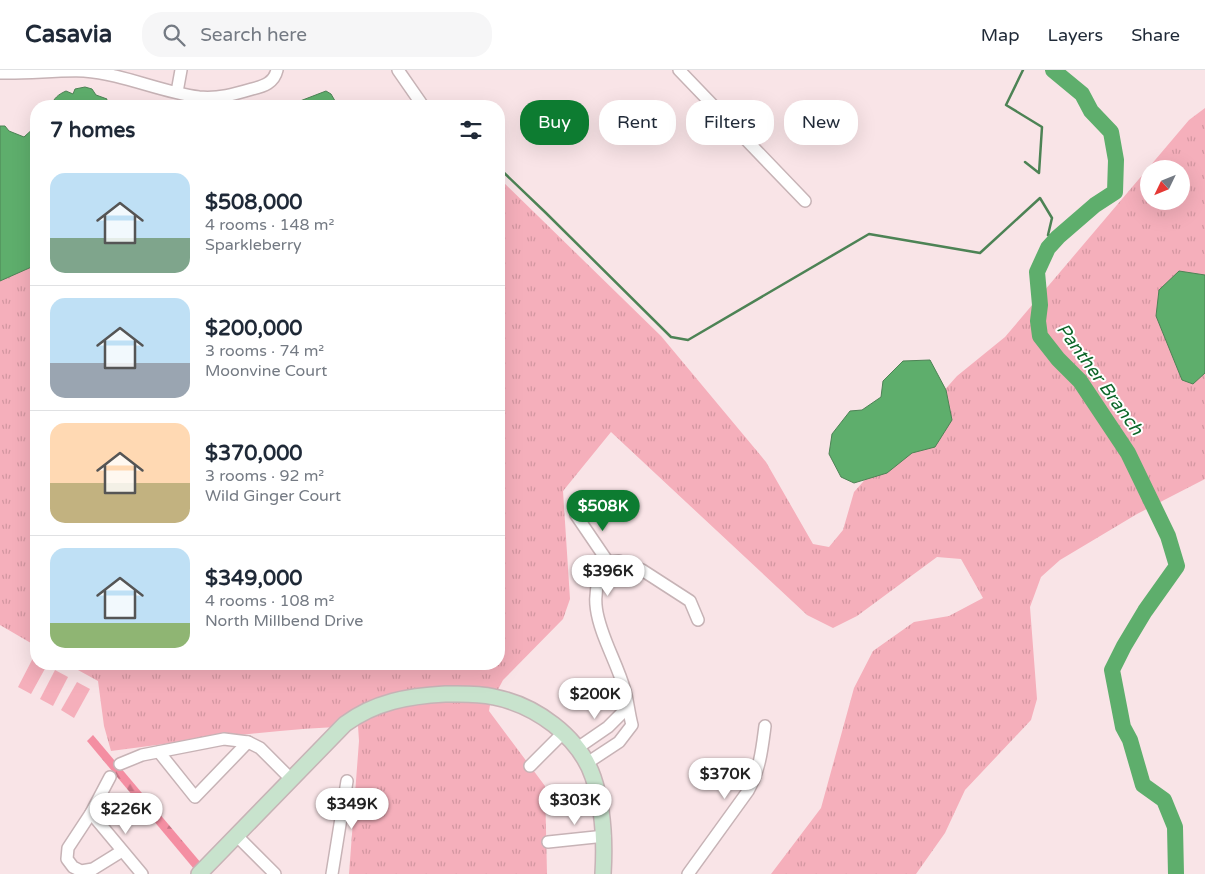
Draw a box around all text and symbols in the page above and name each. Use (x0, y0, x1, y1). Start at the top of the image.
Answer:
search box (142, 12, 492, 57)
text: Casavia (25, 20, 112, 49)
icon: search (160, 21, 188, 49)
text: Search here (200, 24, 307, 46)
text: Map (981, 24, 1020, 46)
text: Layers (1048, 24, 1103, 46)
text: Share (1131, 24, 1180, 46)
chip: Buy (520, 100, 589, 145)
chip: Rent (599, 100, 676, 145)
chip: Filters (686, 100, 774, 145)
chip: New (784, 100, 858, 145)
icon: filters (457, 116, 485, 144)
text: 7 homes (50, 118, 135, 143)
north arrow (1140, 160, 1190, 210)
map controls (1140, 160, 1190, 210)
text: $508,000 (205, 190, 303, 215)
icon: home (90, 193, 150, 253)
text: 4 rooms · 148 m² (205, 215, 334, 235)
text: Sparkleberry (205, 235, 302, 255)
text: $200,000 (205, 316, 303, 341)
icon: home (90, 318, 150, 378)
water label: Panther Branch (1052, 319, 1149, 440)
text: 3 rooms · 74 m² (205, 341, 324, 361)
text: Moonvine Court (205, 361, 327, 381)
text: $370,000 (205, 441, 303, 466)
icon: home (90, 443, 150, 503)
text: 3 rooms · 92 m² (205, 466, 324, 486)
text: Wild Ginger Court (205, 486, 341, 506)
pin: $508K (568, 490, 638, 532)
text: $508K (578, 496, 628, 516)
pin: $396K (573, 554, 643, 597)
text: $396K (583, 561, 633, 581)
text: $349,000 (205, 566, 303, 591)
icon: home (90, 568, 150, 628)
text: 4 rooms · 108 m² (205, 591, 334, 611)
text: North Millbend Drive (205, 611, 363, 631)
pin: $200K (560, 678, 630, 720)
text: $200K (570, 684, 620, 704)
pin: $370K (690, 758, 760, 800)
text: $370K (700, 764, 750, 784)
pin: $303K (540, 784, 610, 826)
pin: $349K (317, 788, 387, 830)
text: $303K (550, 790, 600, 810)
pin: $226K (91, 792, 161, 835)
text: $349K (327, 794, 377, 814)
text: $226K (101, 799, 151, 819)

